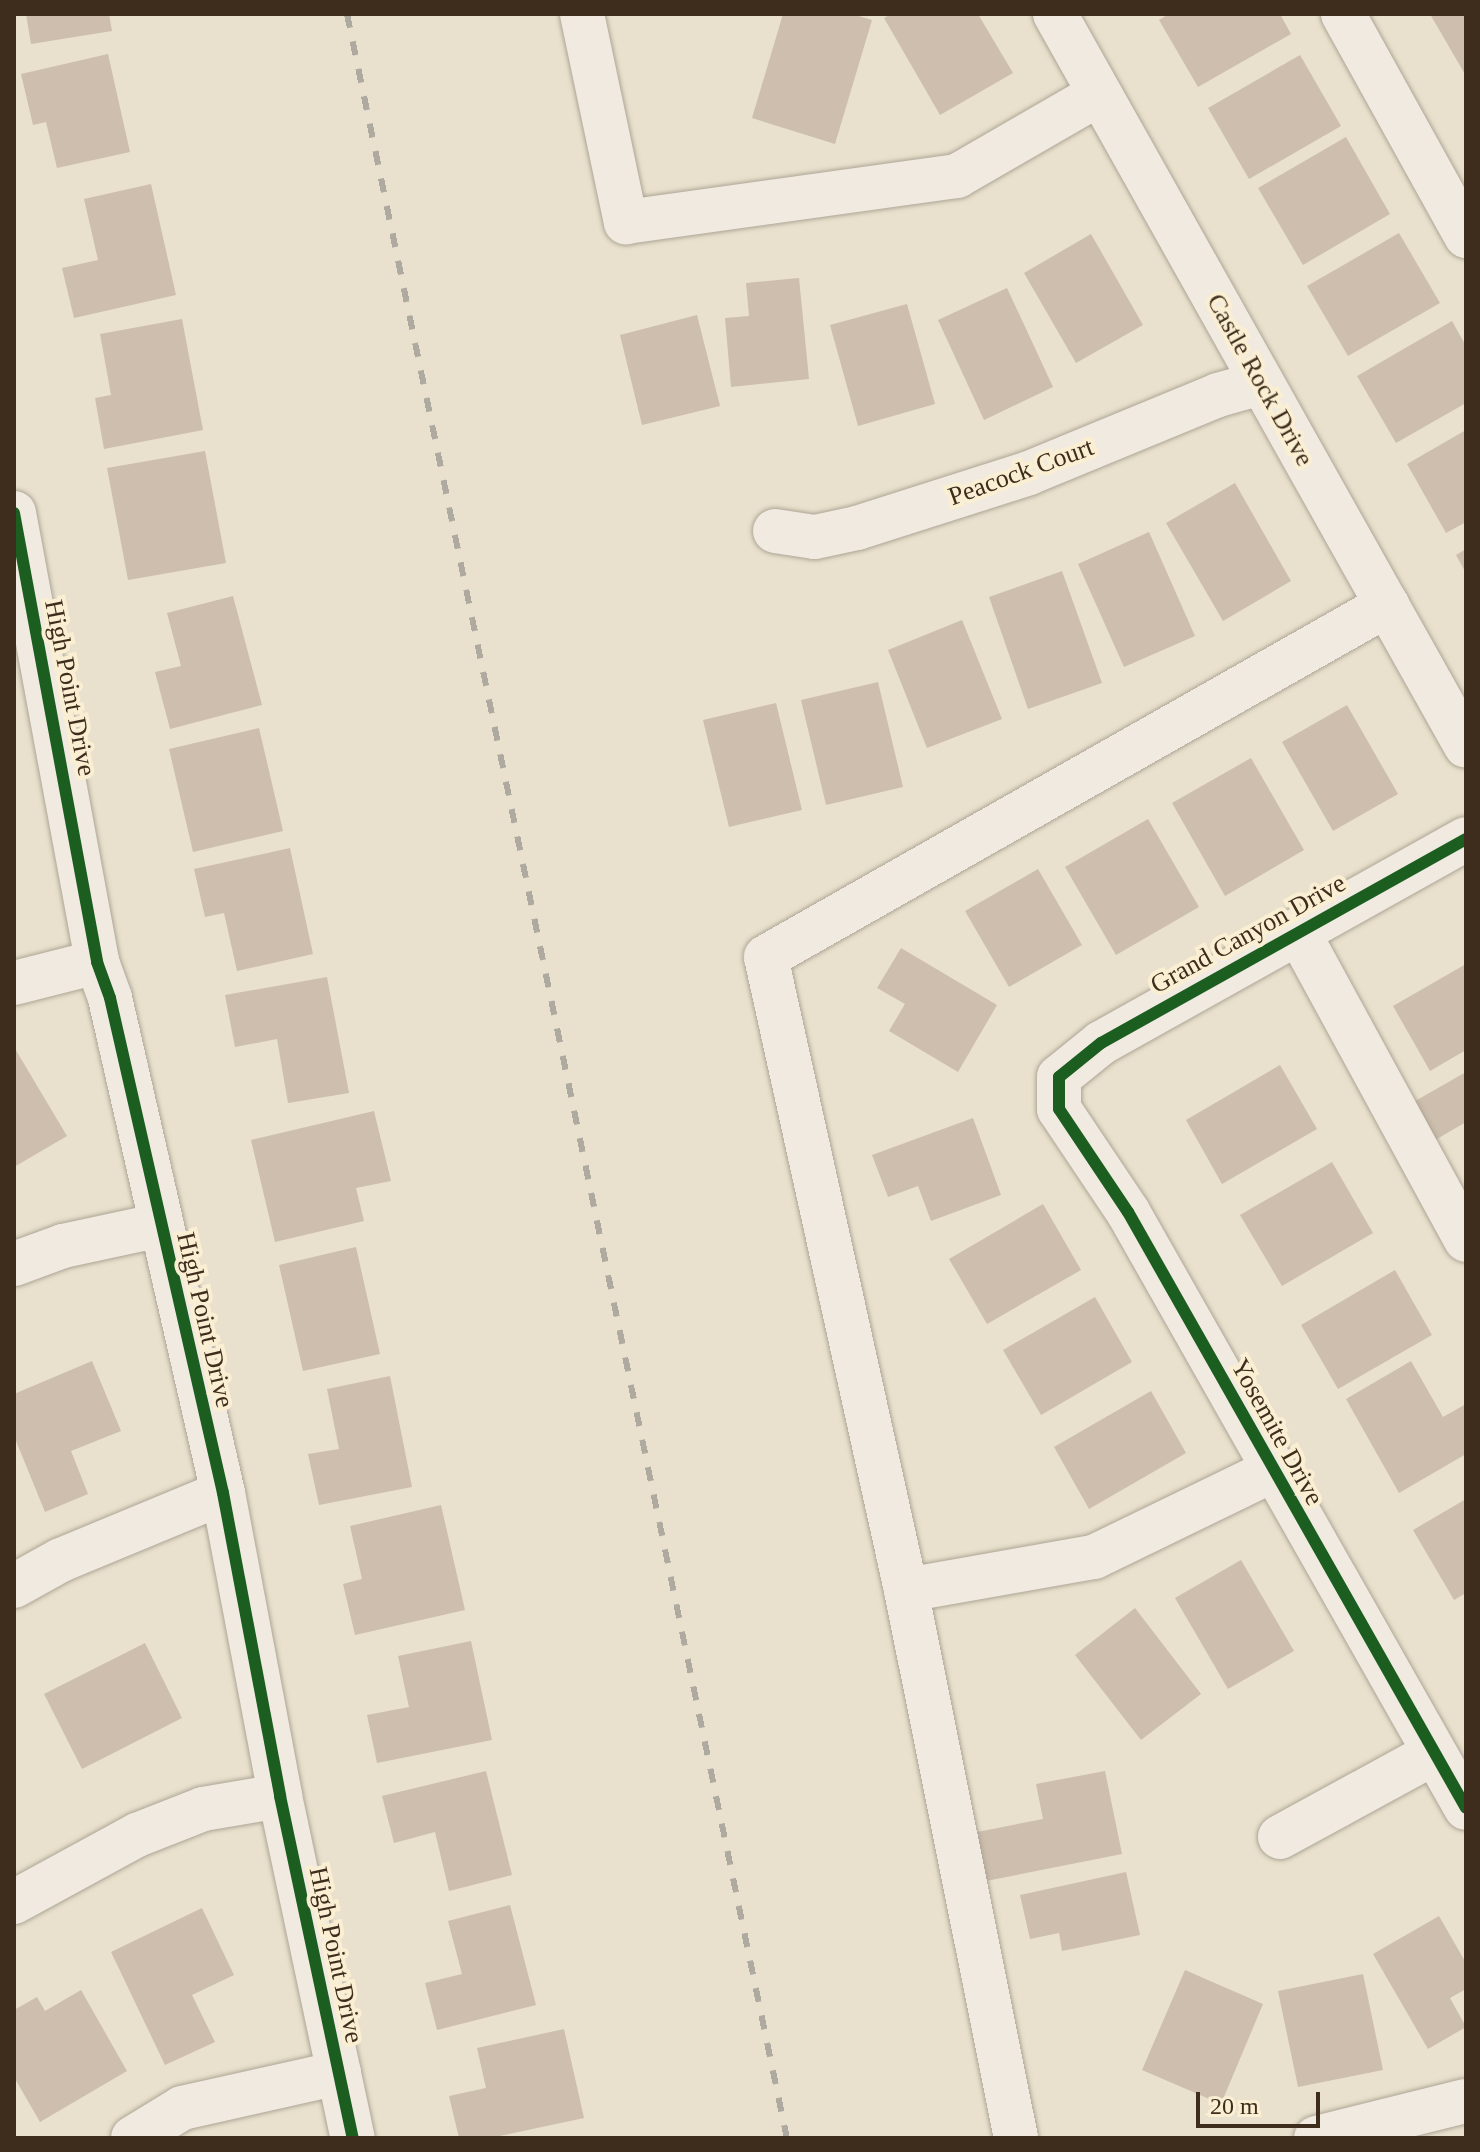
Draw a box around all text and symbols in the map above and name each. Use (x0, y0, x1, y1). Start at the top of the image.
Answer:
street label: Castle Rock Drive (1200, 288, 1320, 472)
street label: Peacock Court (944, 431, 1098, 513)
street label: High Point Drive (38, 597, 102, 779)
street label: Grand Canyon Drive (1145, 867, 1351, 1001)
street label: High Point Drive (170, 1229, 240, 1411)
street label: Yosemite Drive (1224, 1353, 1330, 1511)
street label: High Point Drive (302, 1864, 370, 2046)
scale bar (1200, 2076, 1324, 2126)
text: 20 m (1210, 2093, 1259, 2119)

